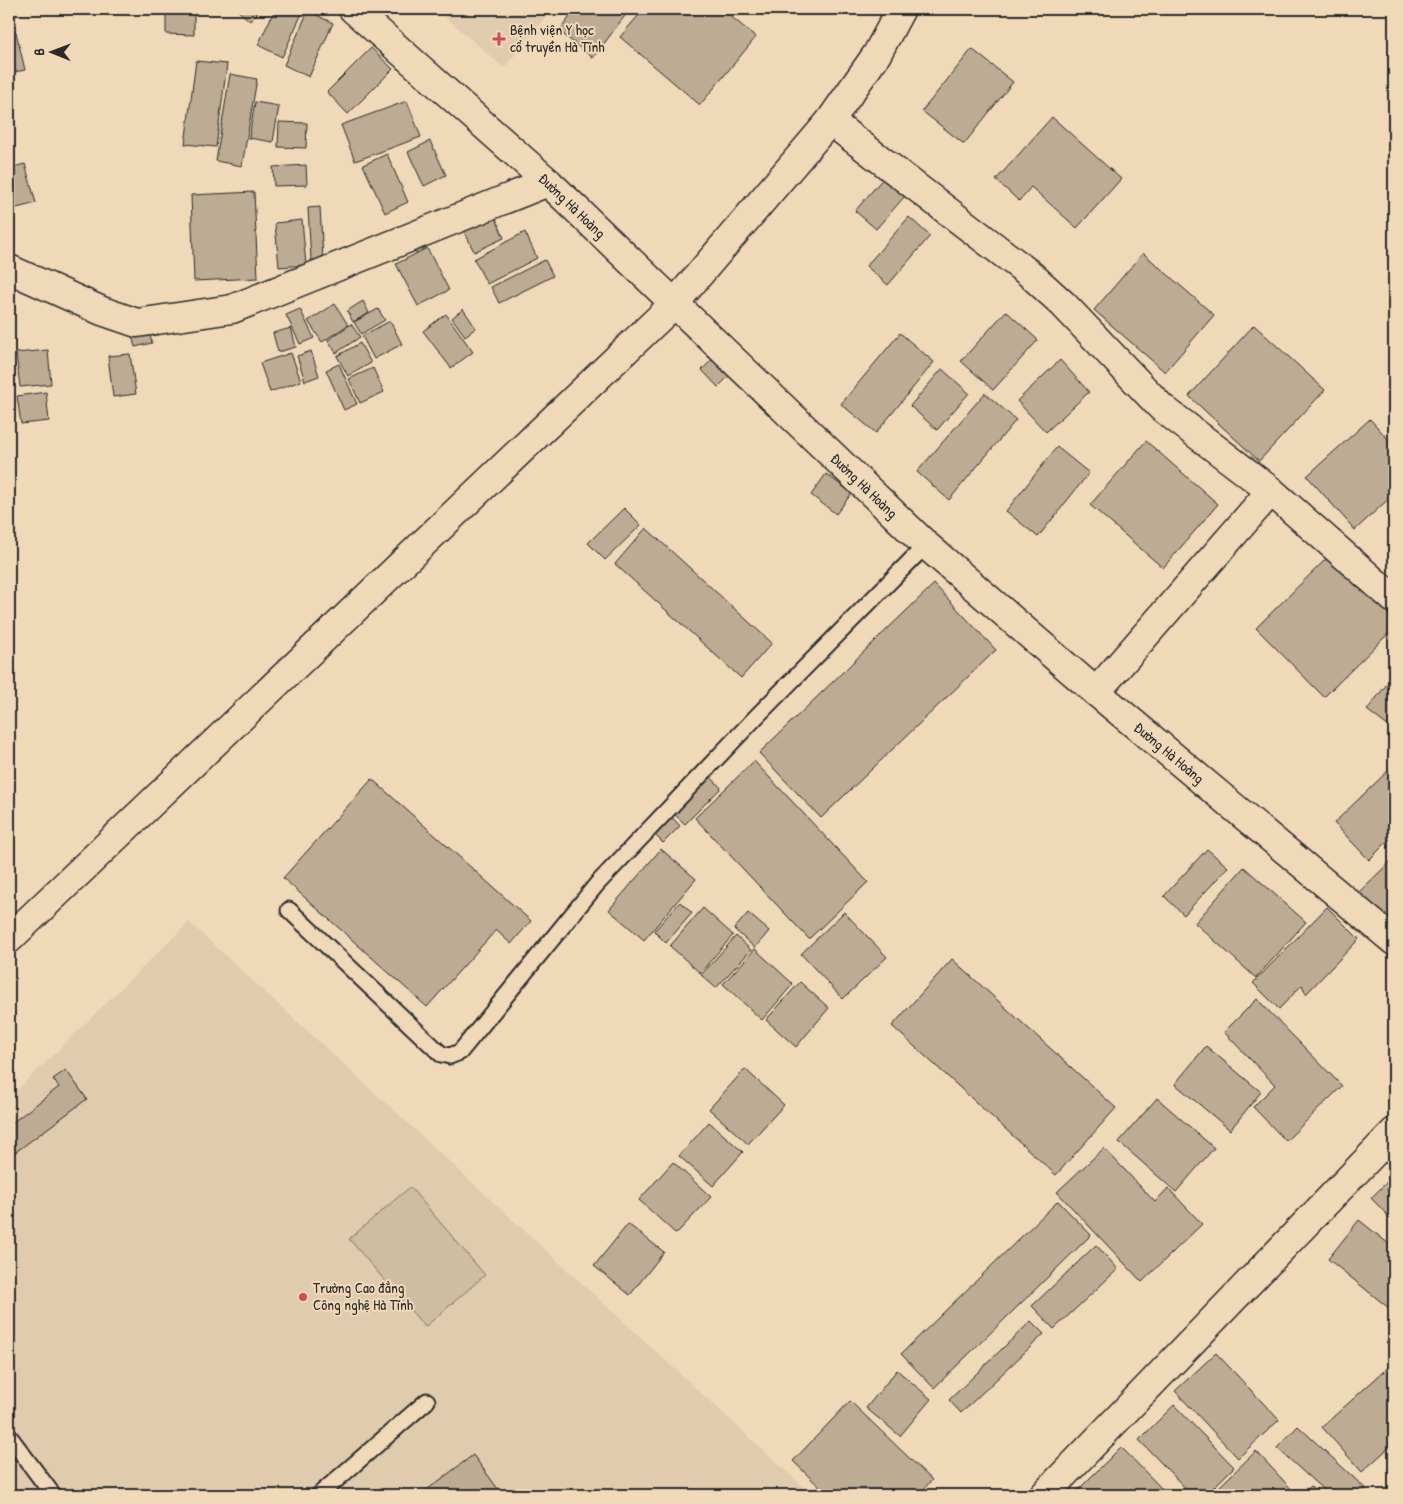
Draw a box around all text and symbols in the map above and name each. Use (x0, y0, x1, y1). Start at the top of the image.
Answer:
place label: Bệnh viện Y học cổ truyền Hà Tĩnh (510, 19, 605, 57)
north arrow (28, 28, 78, 78)
marker: Bệnh viện Y học cổ truyền Hà Tĩnh (492, 32, 506, 46)
text: B (29, 48, 48, 55)
street label: Đường Hà Hoàng (534, 168, 611, 243)
street label: Đường Hà Hoàng (826, 448, 903, 523)
street label: Đường Hà Hoàng (1130, 717, 1209, 788)
place label: Trường Cao đẳng Công nghệ Hà Tĩnh (313, 1277, 413, 1315)
marker: Trường Cao đẳng Công nghệ Hà Tĩnh (297, 1291, 309, 1303)

